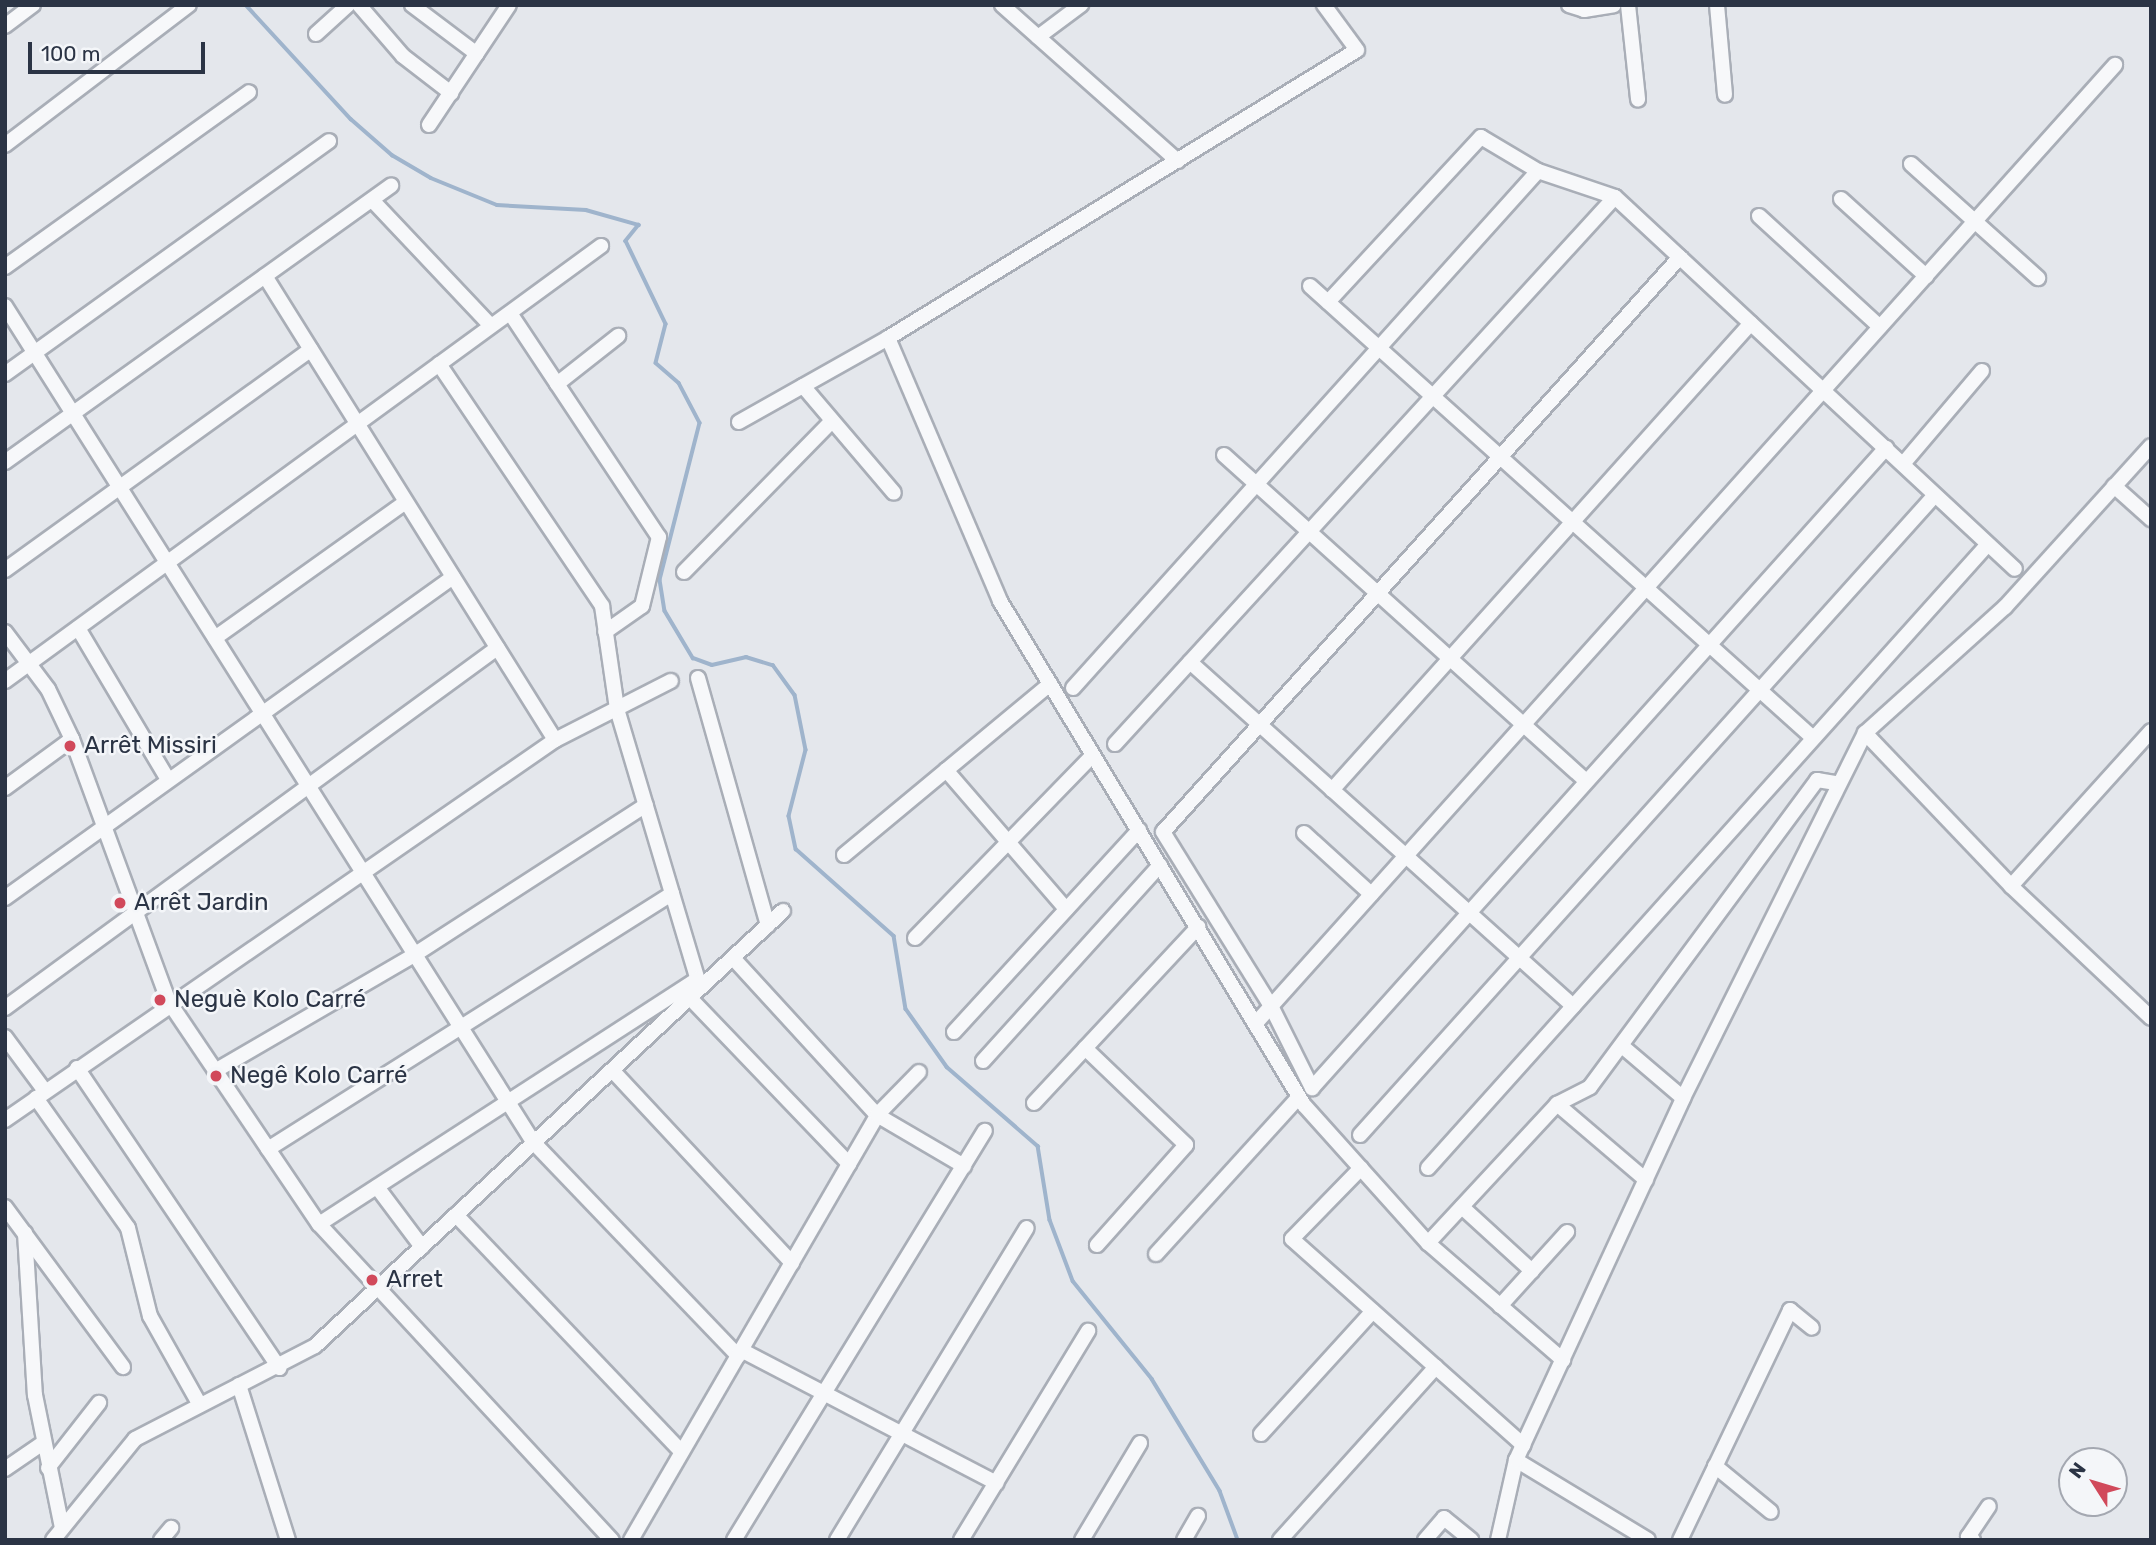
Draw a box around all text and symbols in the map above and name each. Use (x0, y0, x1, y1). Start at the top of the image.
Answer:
scale bar (32, 28, 208, 72)
text: 100 m (41, 41, 100, 66)
place label: Arrêt Missiri (84, 732, 217, 760)
marker: Arrêt Missiri (62, 738, 78, 754)
place label: Arrêt Jardin (134, 889, 269, 917)
marker: Arrêt Jardin (112, 895, 128, 911)
place label: Neguè Kolo Carré (174, 986, 366, 1014)
marker: Neguè Kolo Carré (152, 992, 168, 1008)
place label: Negê Kolo Carré (230, 1062, 407, 1090)
marker: Negê Kolo Carré (208, 1068, 224, 1084)
place label: Arret (386, 1266, 443, 1294)
marker: Arret (364, 1272, 380, 1288)
north arrow (2058, 1447, 2128, 1517)
text: N (2064, 1458, 2091, 1483)

